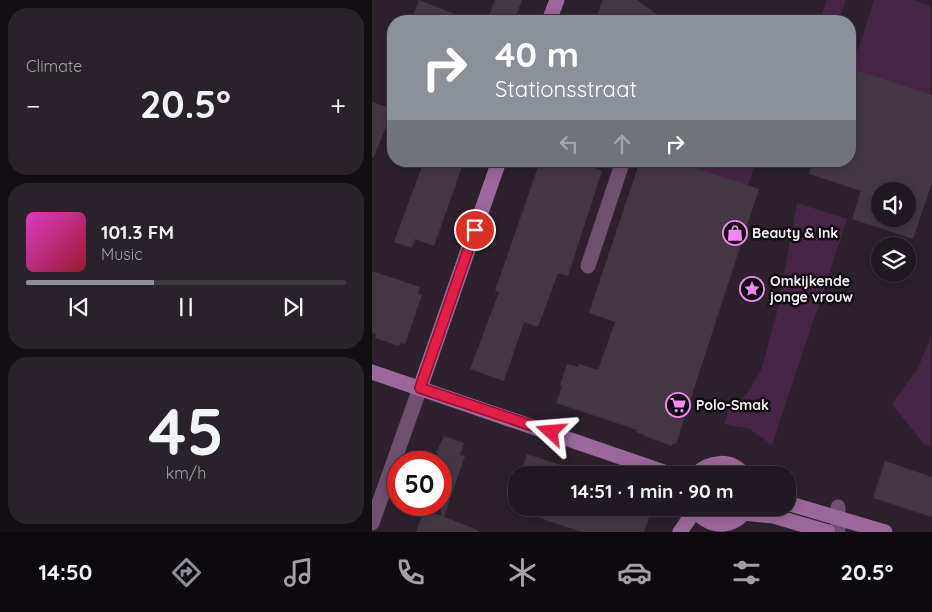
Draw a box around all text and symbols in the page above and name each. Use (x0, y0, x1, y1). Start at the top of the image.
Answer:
text: 40 m (495, 32, 579, 76)
icon: right (412, 35, 477, 100)
text: Climate (26, 56, 82, 76)
text: Stationsstraat (495, 75, 637, 103)
text: 20.5° (140, 80, 231, 128)
text: − (26, 88, 41, 123)
text: + (330, 88, 346, 123)
icon: left (555, 130, 583, 158)
icon: ahead (608, 130, 636, 158)
icon: right (661, 130, 689, 158)
map controls (871, 182, 916, 282)
button: sound (871, 182, 916, 227)
pin (454, 209, 496, 251)
icon: arrive (461, 216, 489, 244)
text: 101.3 FM (101, 220, 174, 244)
shop icon: Beauty & Ink (722, 220, 748, 246)
place label: Beauty & Ink (752, 224, 838, 242)
button: layers (871, 237, 916, 282)
text: Music (101, 244, 143, 264)
place label: Omkijkende jonge vrouw (769, 272, 853, 306)
place icon: Omkijkende jonge vrouw (739, 276, 765, 302)
icon: previous (65, 293, 93, 321)
icon: pause (172, 293, 200, 321)
icon: next (279, 293, 307, 321)
text: 45 (148, 390, 224, 471)
supermarket icon: Polo-Smak (665, 392, 691, 418)
place label: Polo-Smak (696, 396, 769, 414)
position arrow (524, 405, 576, 457)
speed limit sign: 50 (387, 451, 452, 516)
text: km/h (166, 463, 206, 483)
text: 14:51 · 1 min · 90 m (570, 479, 734, 503)
icon: directions (169, 555, 204, 590)
icon: music (281, 555, 316, 590)
icon: phone (393, 555, 428, 590)
icon: climate (505, 555, 540, 590)
icon: car (617, 555, 652, 590)
icon: filters (729, 555, 764, 590)
text: 14:50 (38, 558, 92, 586)
text: 20.5° (841, 558, 893, 586)

